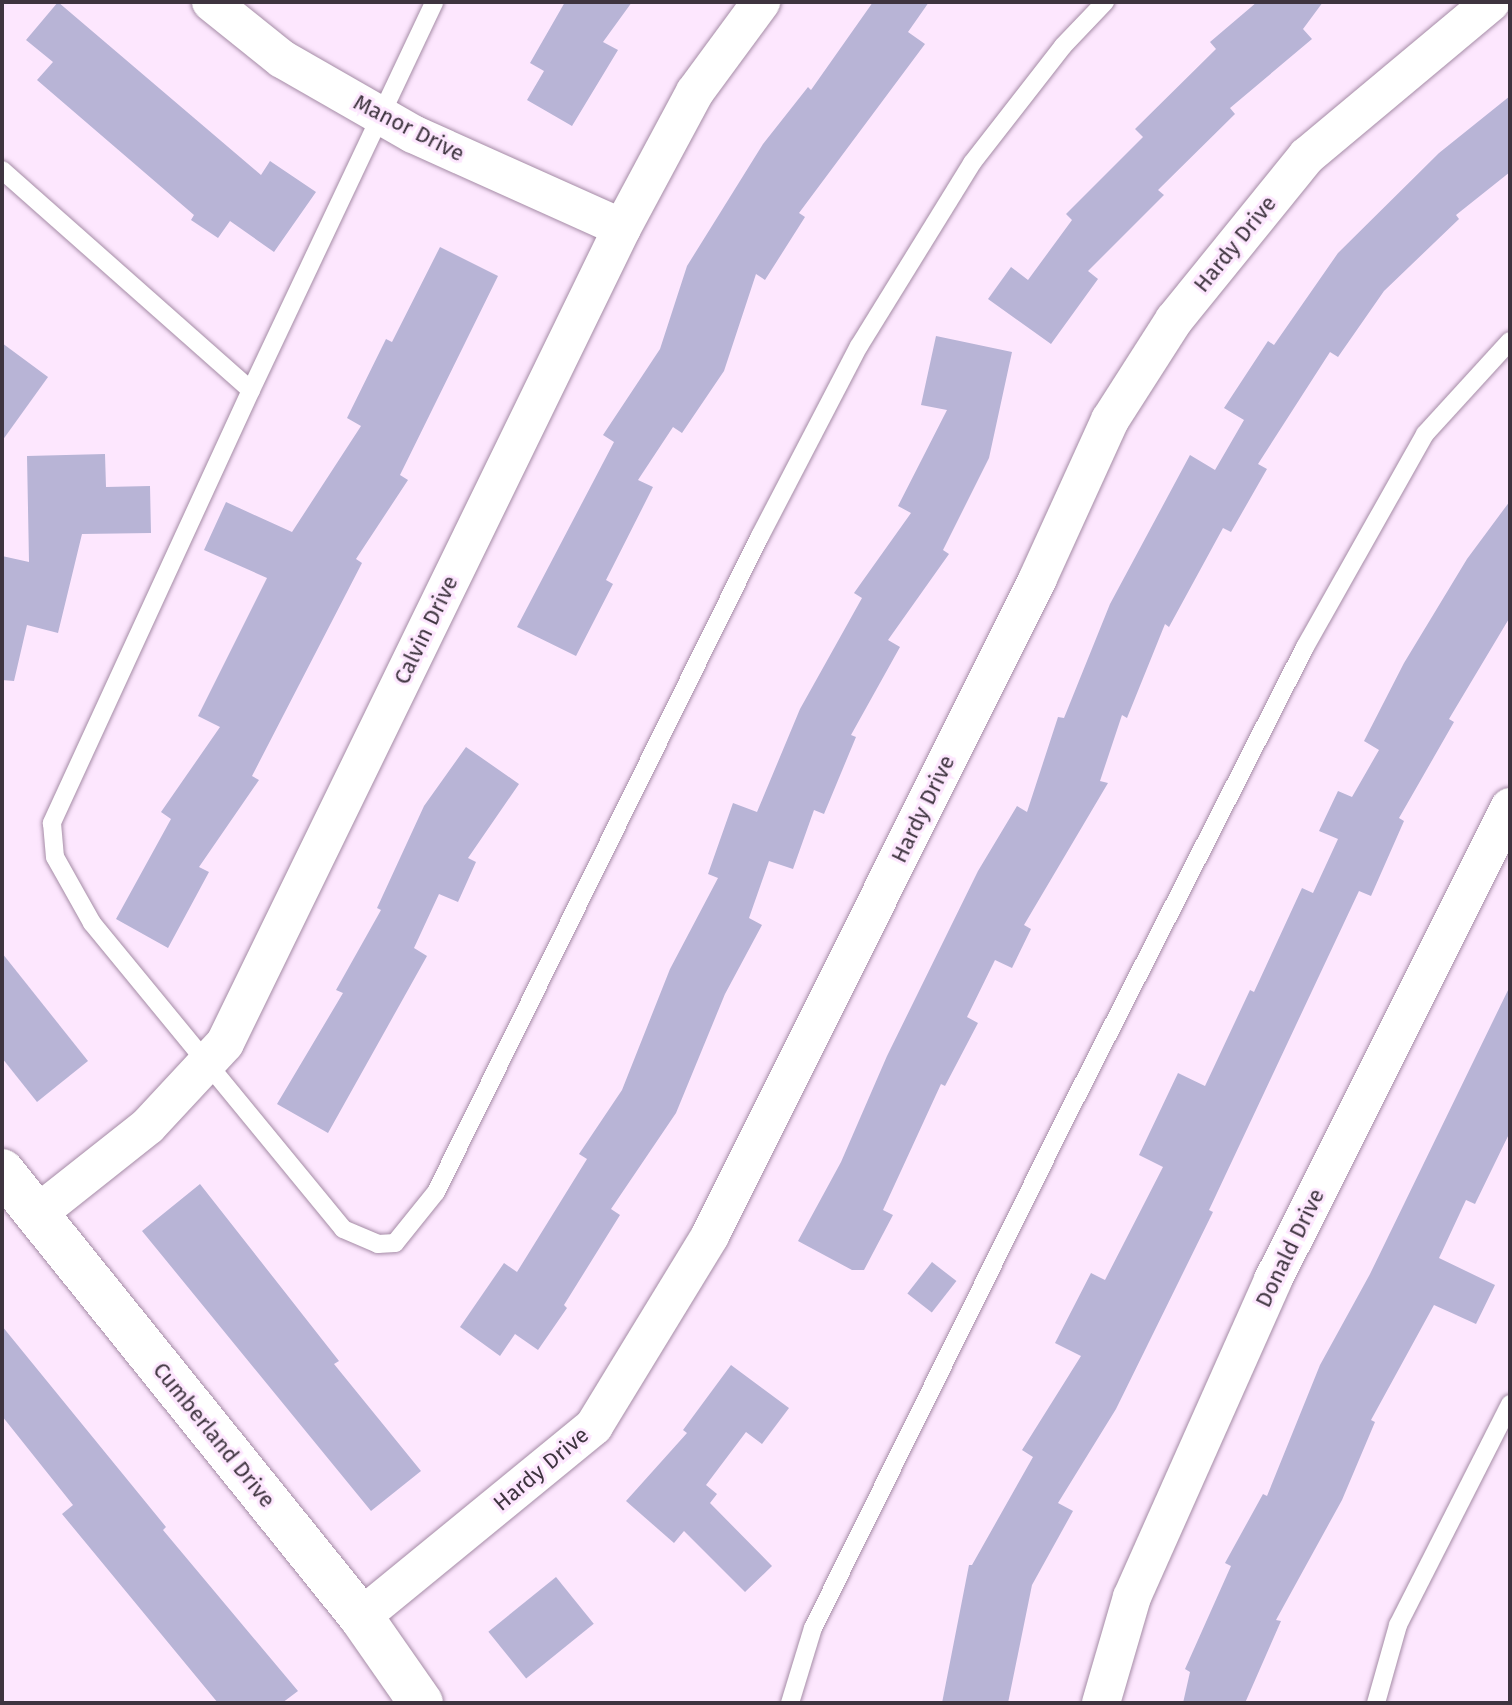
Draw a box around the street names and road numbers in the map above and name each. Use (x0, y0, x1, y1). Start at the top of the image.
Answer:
street label: Manor Drive (349, 89, 469, 167)
street label: Hardy Drive (1188, 191, 1282, 297)
street label: Calvin Drive (388, 571, 464, 689)
street label: Hardy Drive (886, 751, 960, 867)
street label: Donald Drive (1250, 1184, 1330, 1312)
street label: Cumberland Drive (147, 1357, 281, 1513)
street label: Hardy Drive (488, 1422, 594, 1516)

